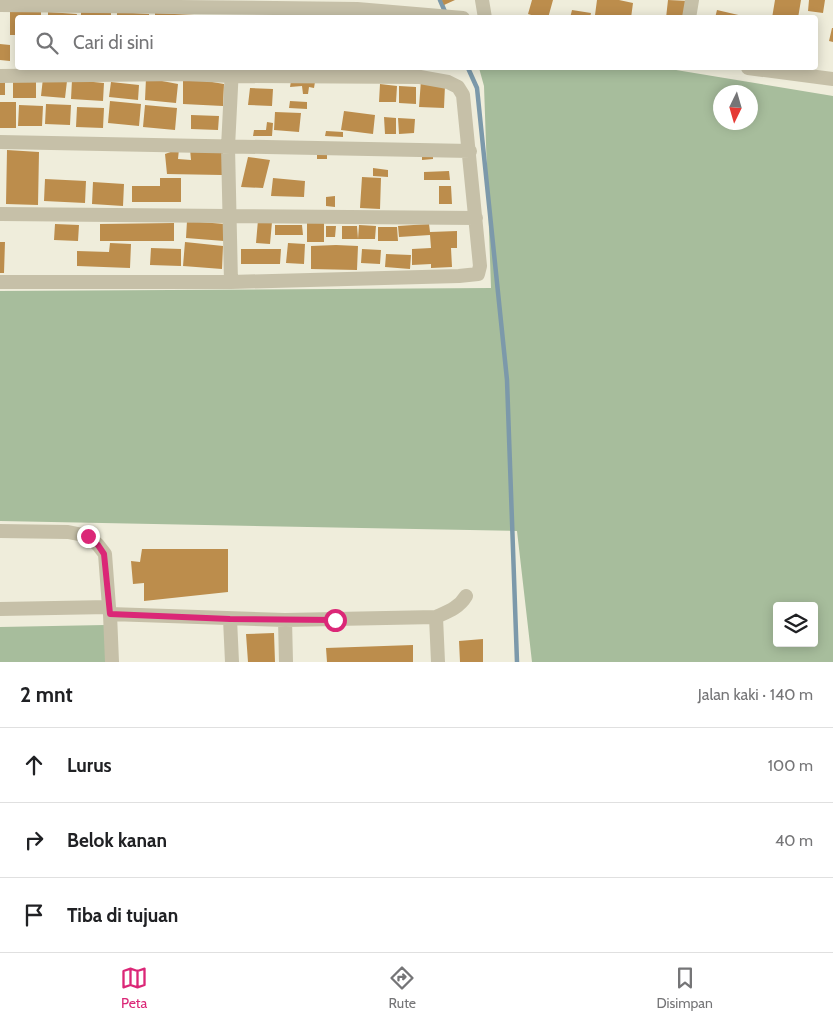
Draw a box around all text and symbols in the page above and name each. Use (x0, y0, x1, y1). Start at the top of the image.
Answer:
search box (15, 15, 818, 70)
icon: search (33, 29, 61, 57)
text: Cari di sini (73, 31, 154, 54)
north arrow (713, 85, 758, 130)
route end (77, 525, 100, 548)
map controls (773, 602, 818, 647)
button: layers (773, 602, 818, 647)
route start (324, 609, 347, 632)
text: 2 mnt (20, 682, 73, 707)
text: Jalan kaki · 140 m (698, 685, 813, 704)
icon: ahead (20, 751, 48, 779)
text: Lurus (67, 754, 112, 777)
text: 100 m (768, 756, 813, 775)
icon: right (20, 826, 48, 854)
text: Belok kanan (67, 829, 167, 852)
text: 40 m (775, 831, 813, 850)
icon: arrive (20, 901, 48, 929)
text: Tiba di tujuan (67, 904, 178, 927)
tab: Peta (120, 964, 148, 1012)
tab: Rute (388, 964, 416, 1012)
tab: Disimpan (656, 964, 713, 1012)

